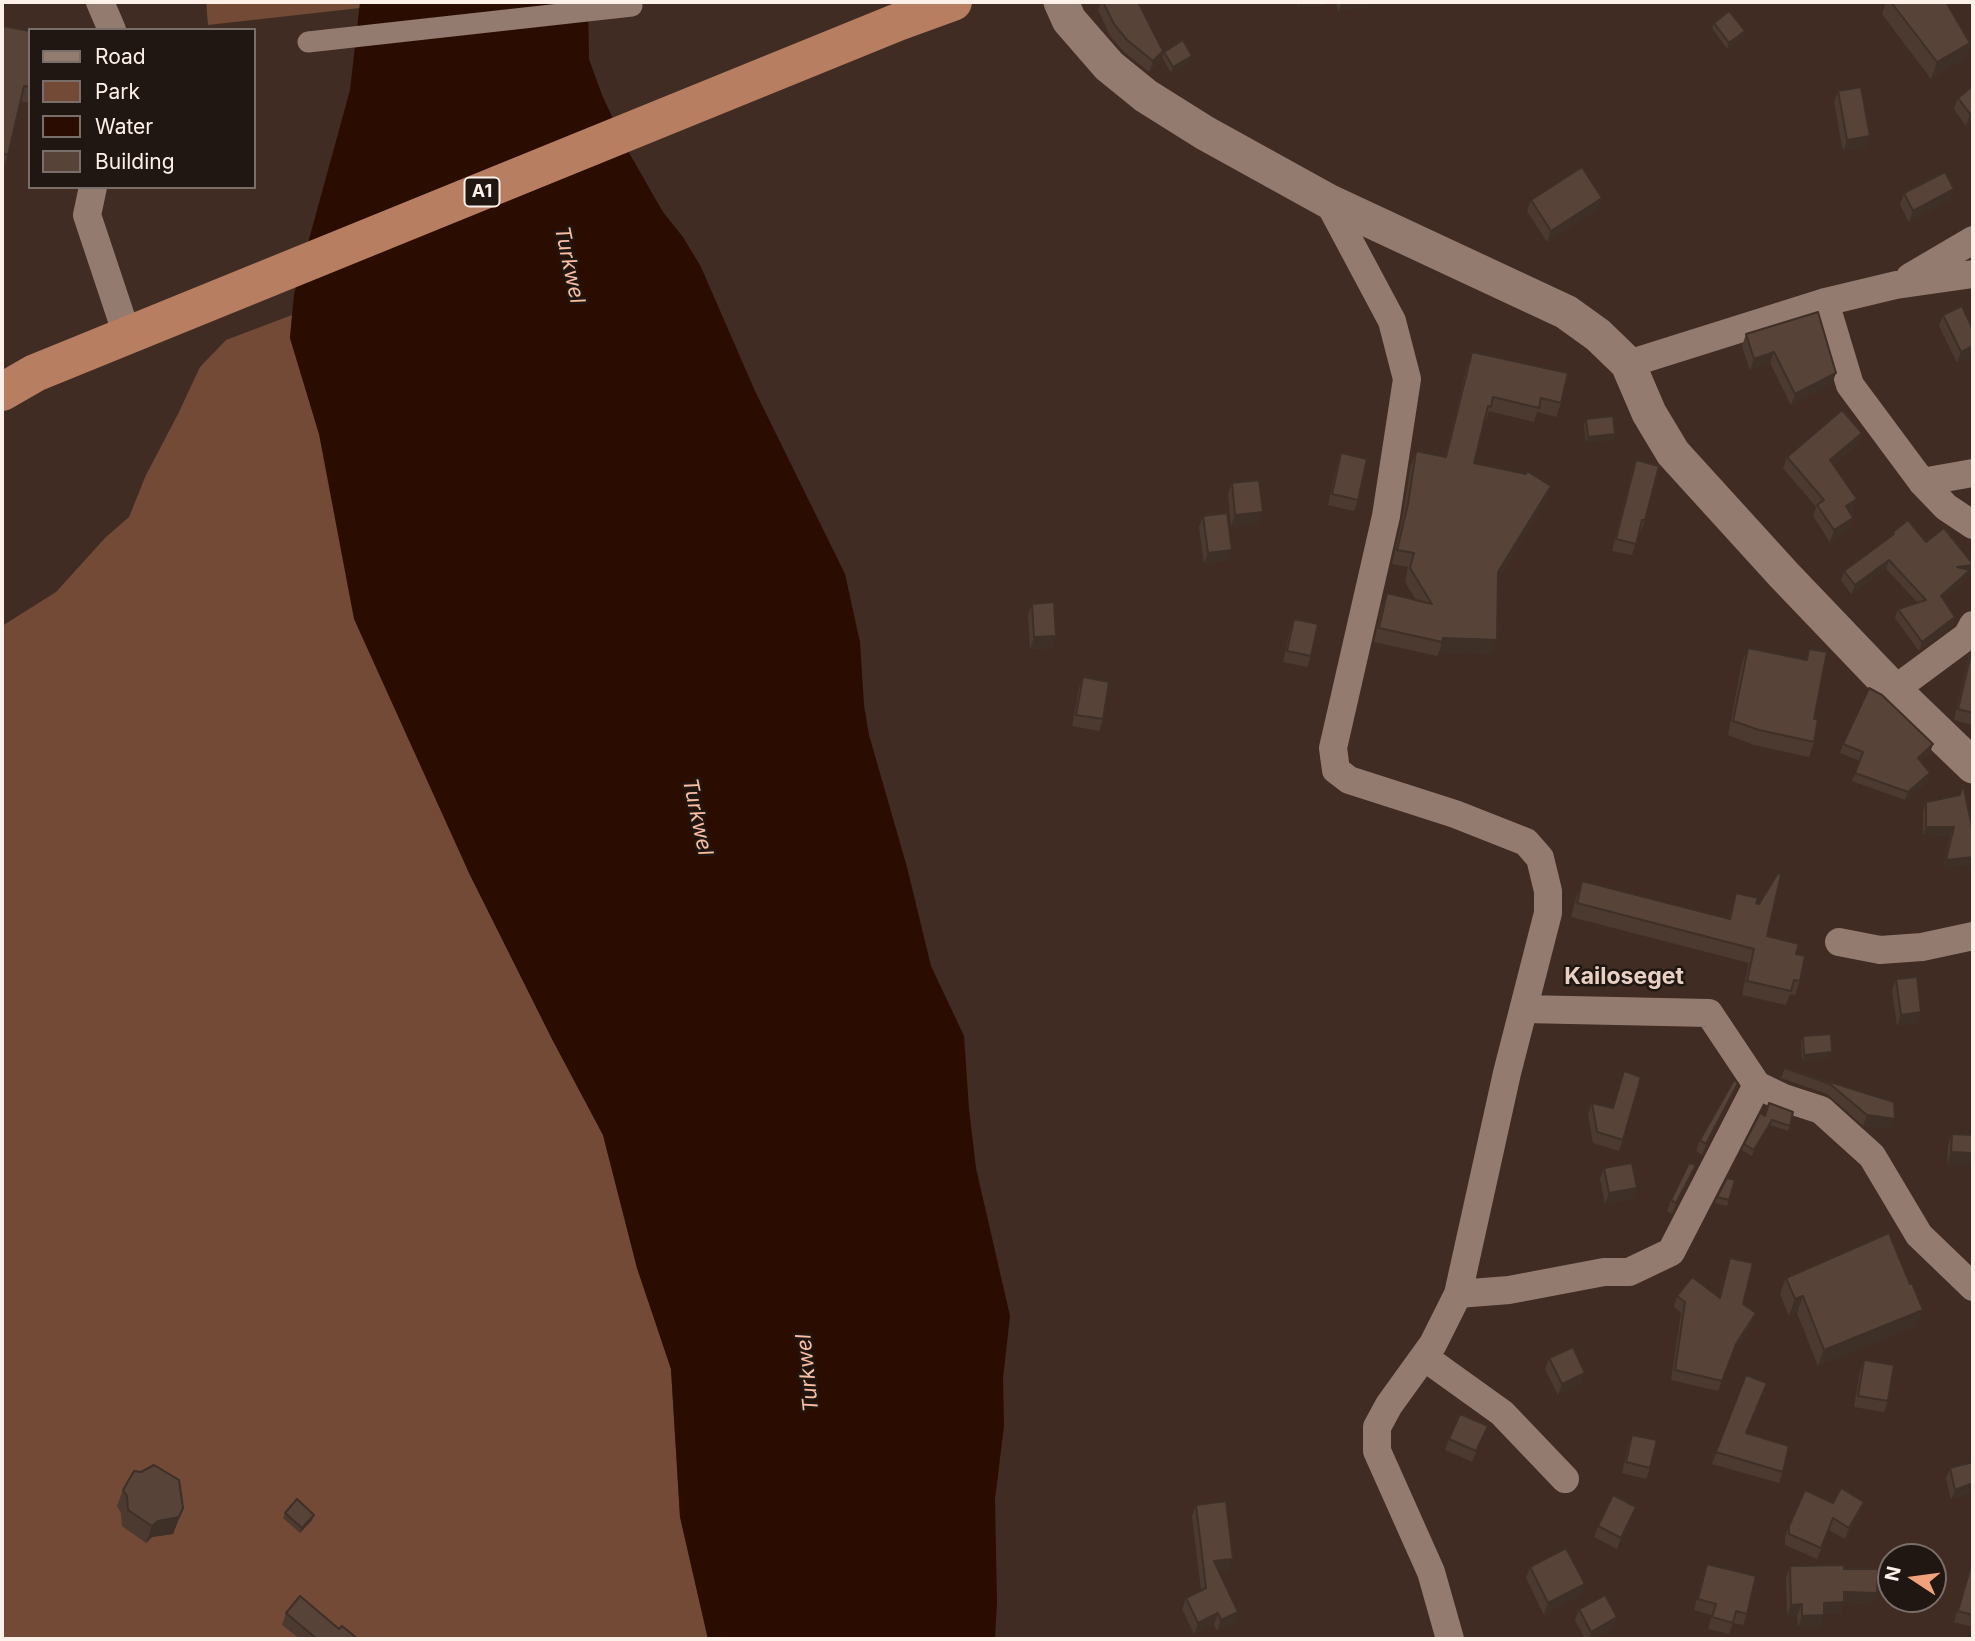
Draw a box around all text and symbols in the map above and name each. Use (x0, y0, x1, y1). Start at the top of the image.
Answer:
legend (28, 28, 256, 189)
text: Road (95, 44, 146, 69)
text: Park (95, 79, 140, 104)
text: Water (95, 114, 153, 139)
text: Building (95, 149, 175, 174)
road number: A1 (464, 177, 500, 206)
water label: Turkwel (549, 224, 589, 306)
water label: Turkwel (677, 776, 717, 858)
district label: Kailoseget (1564, 963, 1684, 991)
water label: Turkwel (791, 1333, 825, 1413)
north arrow (1877, 1543, 1947, 1613)
text: N (1880, 1564, 1906, 1583)

